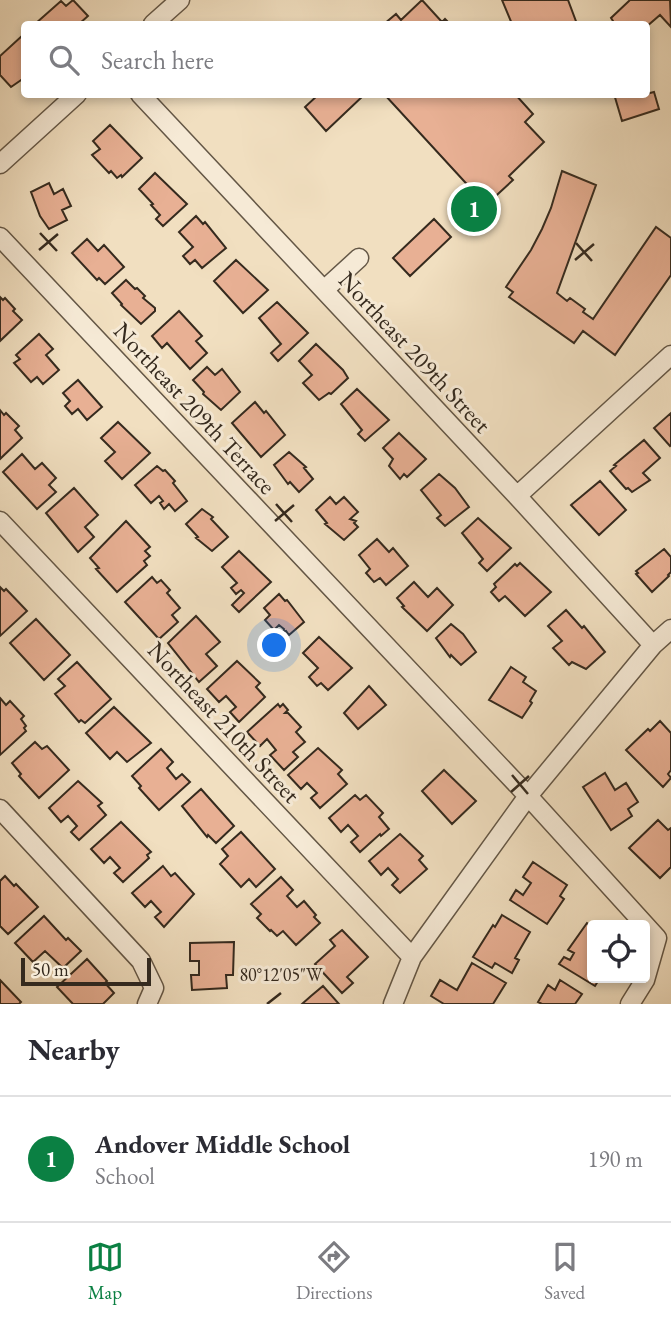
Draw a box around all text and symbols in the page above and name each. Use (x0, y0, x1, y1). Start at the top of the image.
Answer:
search box (21, 21, 650, 98)
icon: search (45, 41, 83, 79)
text: Search here (101, 43, 214, 77)
pin: 1 (451, 183, 497, 235)
street label: Northeast 209th Street (332, 265, 498, 440)
street label: Northeast 209th Terrace (107, 315, 283, 501)
your location (257, 628, 291, 662)
street label: Northeast 210th Street (141, 635, 307, 810)
map controls (587, 920, 650, 983)
button: locate (587, 920, 650, 983)
scale bar (21, 955, 150, 987)
text: 50 m (32, 957, 69, 982)
text: 80°12'05"W (239, 963, 323, 986)
text: Nearby (28, 1030, 120, 1069)
text: Andover Middle School (95, 1127, 350, 1161)
text: 1 (45, 1144, 57, 1174)
text: 190 m (587, 1144, 643, 1174)
text: School (95, 1161, 155, 1191)
tab: Map (86, 1238, 124, 1305)
tab: Directions (296, 1238, 372, 1305)
tab: Saved (544, 1238, 585, 1305)

